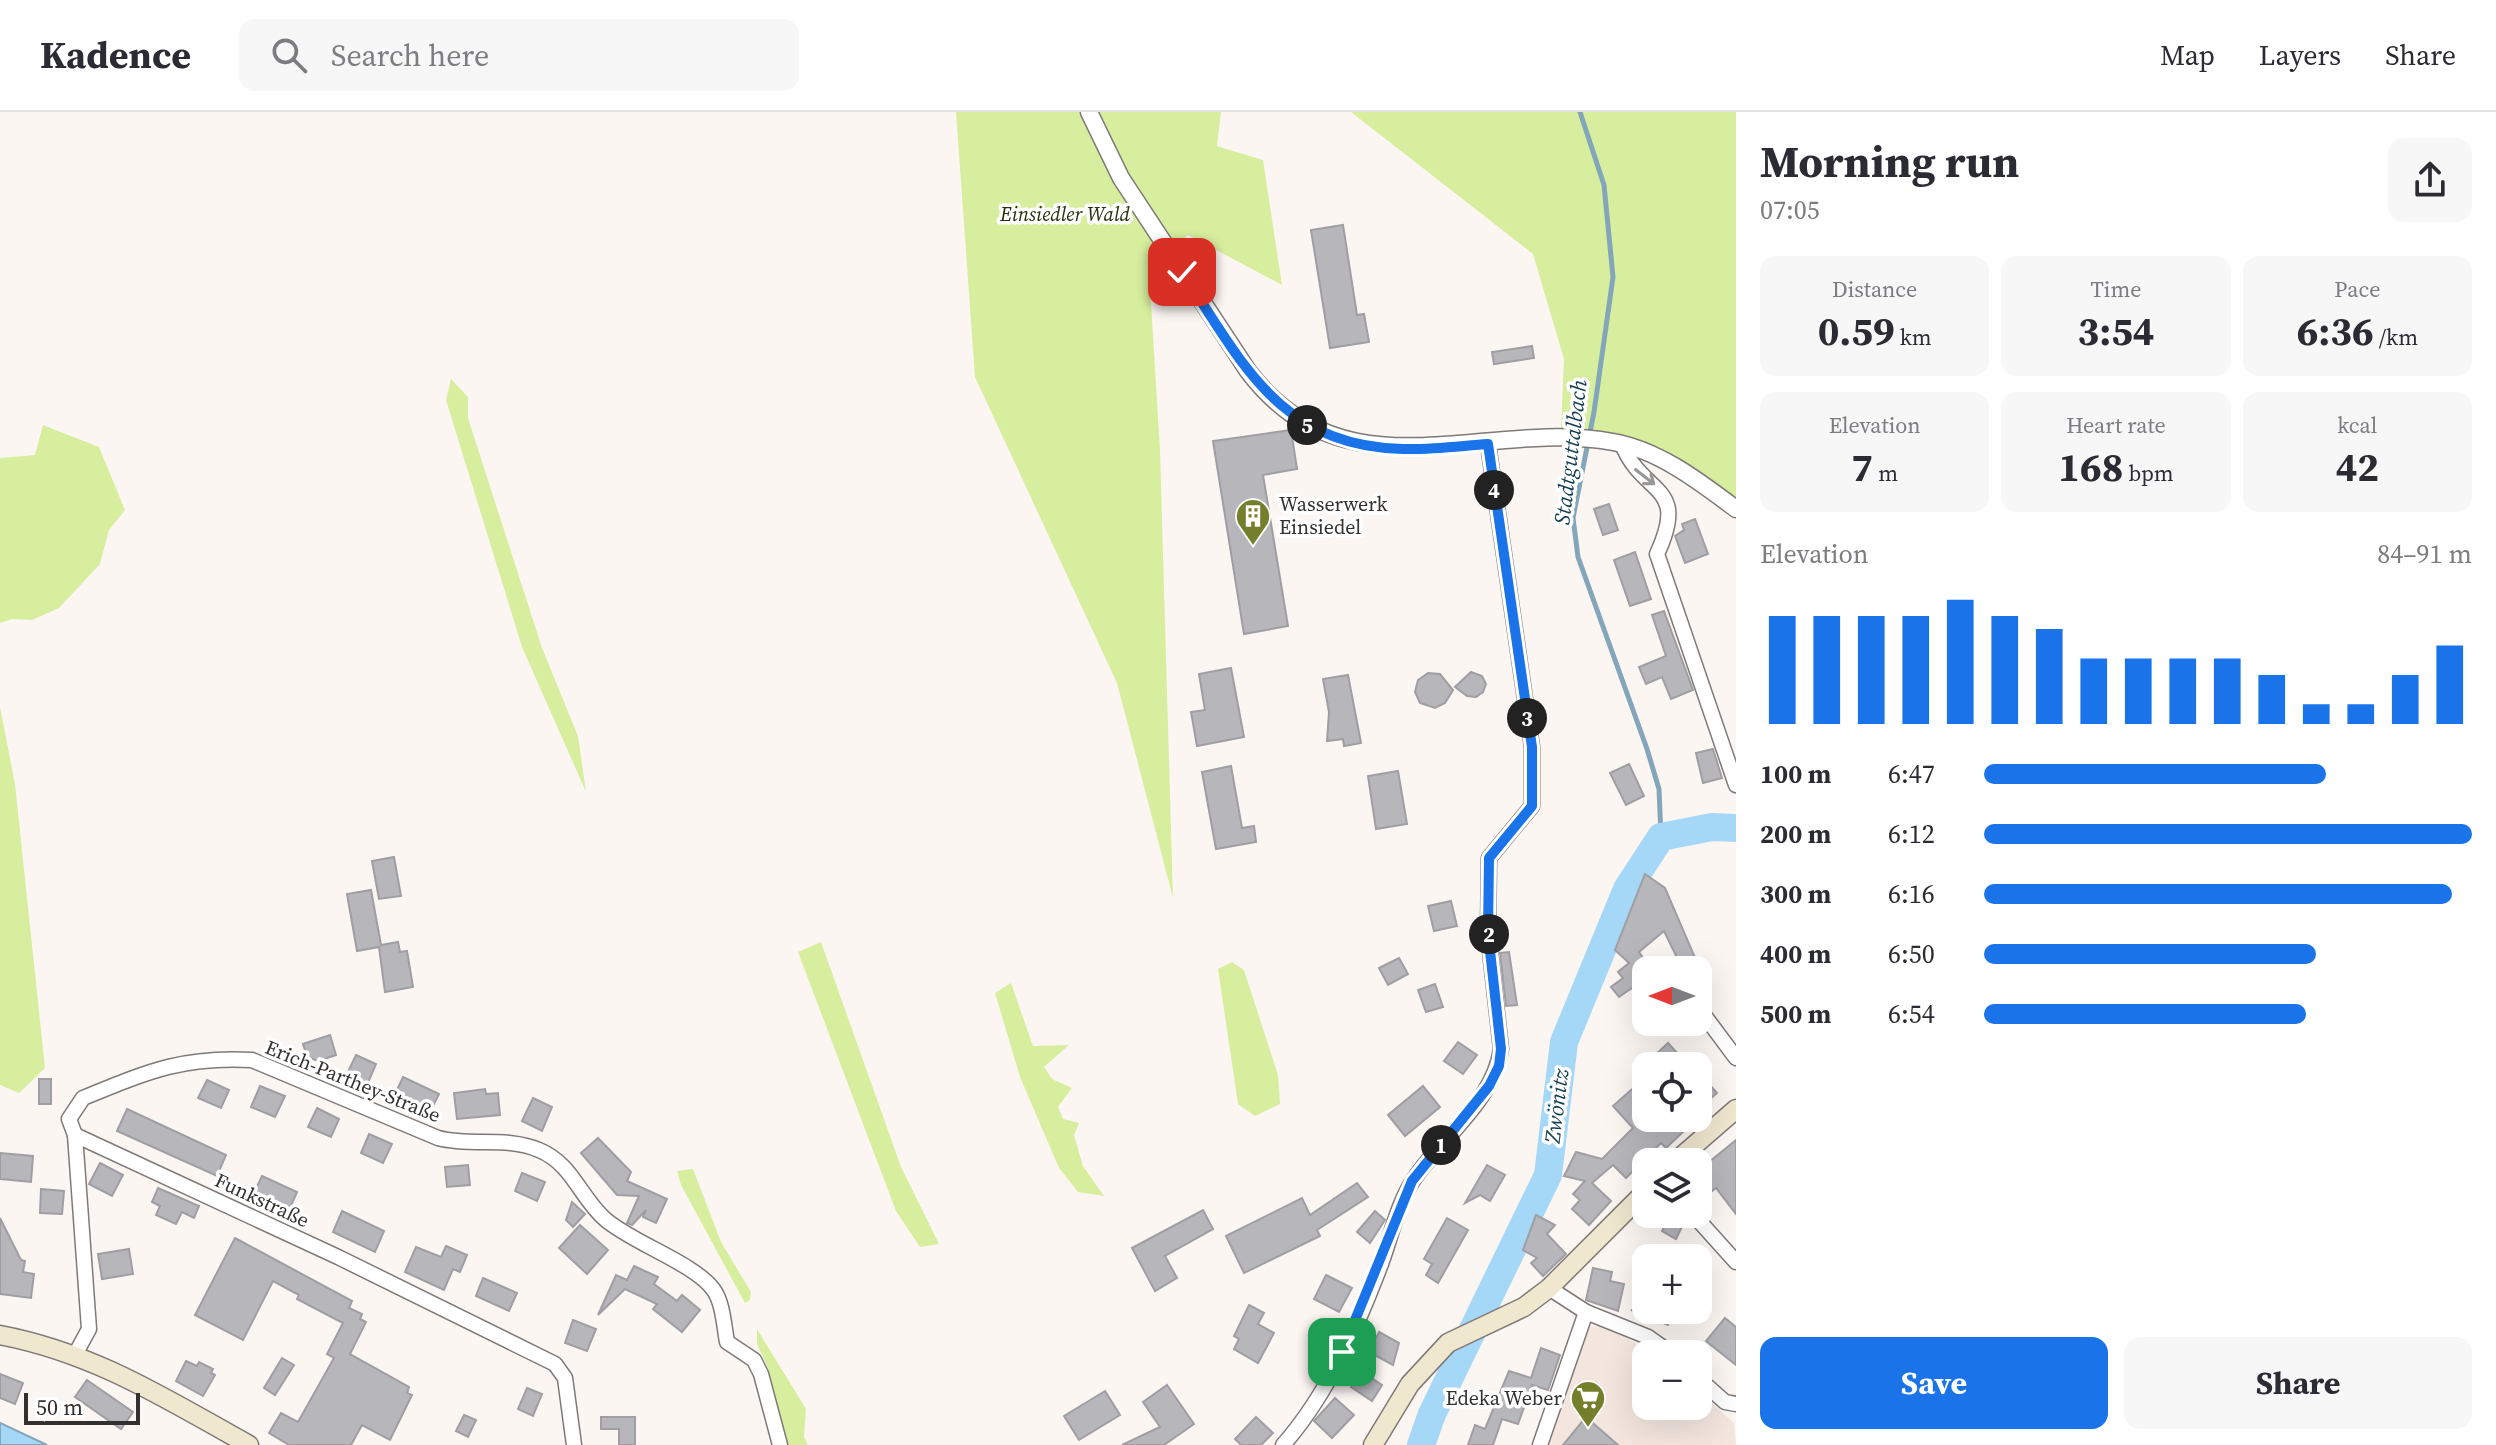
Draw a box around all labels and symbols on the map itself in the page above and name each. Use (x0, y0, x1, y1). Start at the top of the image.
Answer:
park label: Einsiedler Wald (999, 200, 1131, 228)
pin (1148, 238, 1216, 306)
water label: Stadtguttalbach (1546, 378, 1594, 526)
pin: 5 (1287, 405, 1327, 445)
one-way arrow (1634, 468, 1655, 486)
pin: 4 (1474, 470, 1514, 510)
place label: Wasserwerk Einsiedel (1279, 490, 1388, 541)
building icon: Wasserwerk Einsiedel (1234, 497, 1272, 547)
pin: 3 (1507, 698, 1547, 738)
pin: 2 (1469, 914, 1509, 954)
north arrow (1632, 956, 1712, 1036)
street label: Erich-Parthey-Straße (261, 1033, 445, 1129)
water label: Zwönitz (1536, 1066, 1576, 1146)
pin: 1 (1421, 1125, 1461, 1165)
street label: Funkstraße (210, 1166, 314, 1234)
pin (1308, 1318, 1376, 1386)
supermarket icon: Edeka Weber (1569, 1379, 1607, 1429)
place label: Edeka Weber (1445, 1384, 1563, 1412)
scale bar (24, 1389, 140, 1425)

